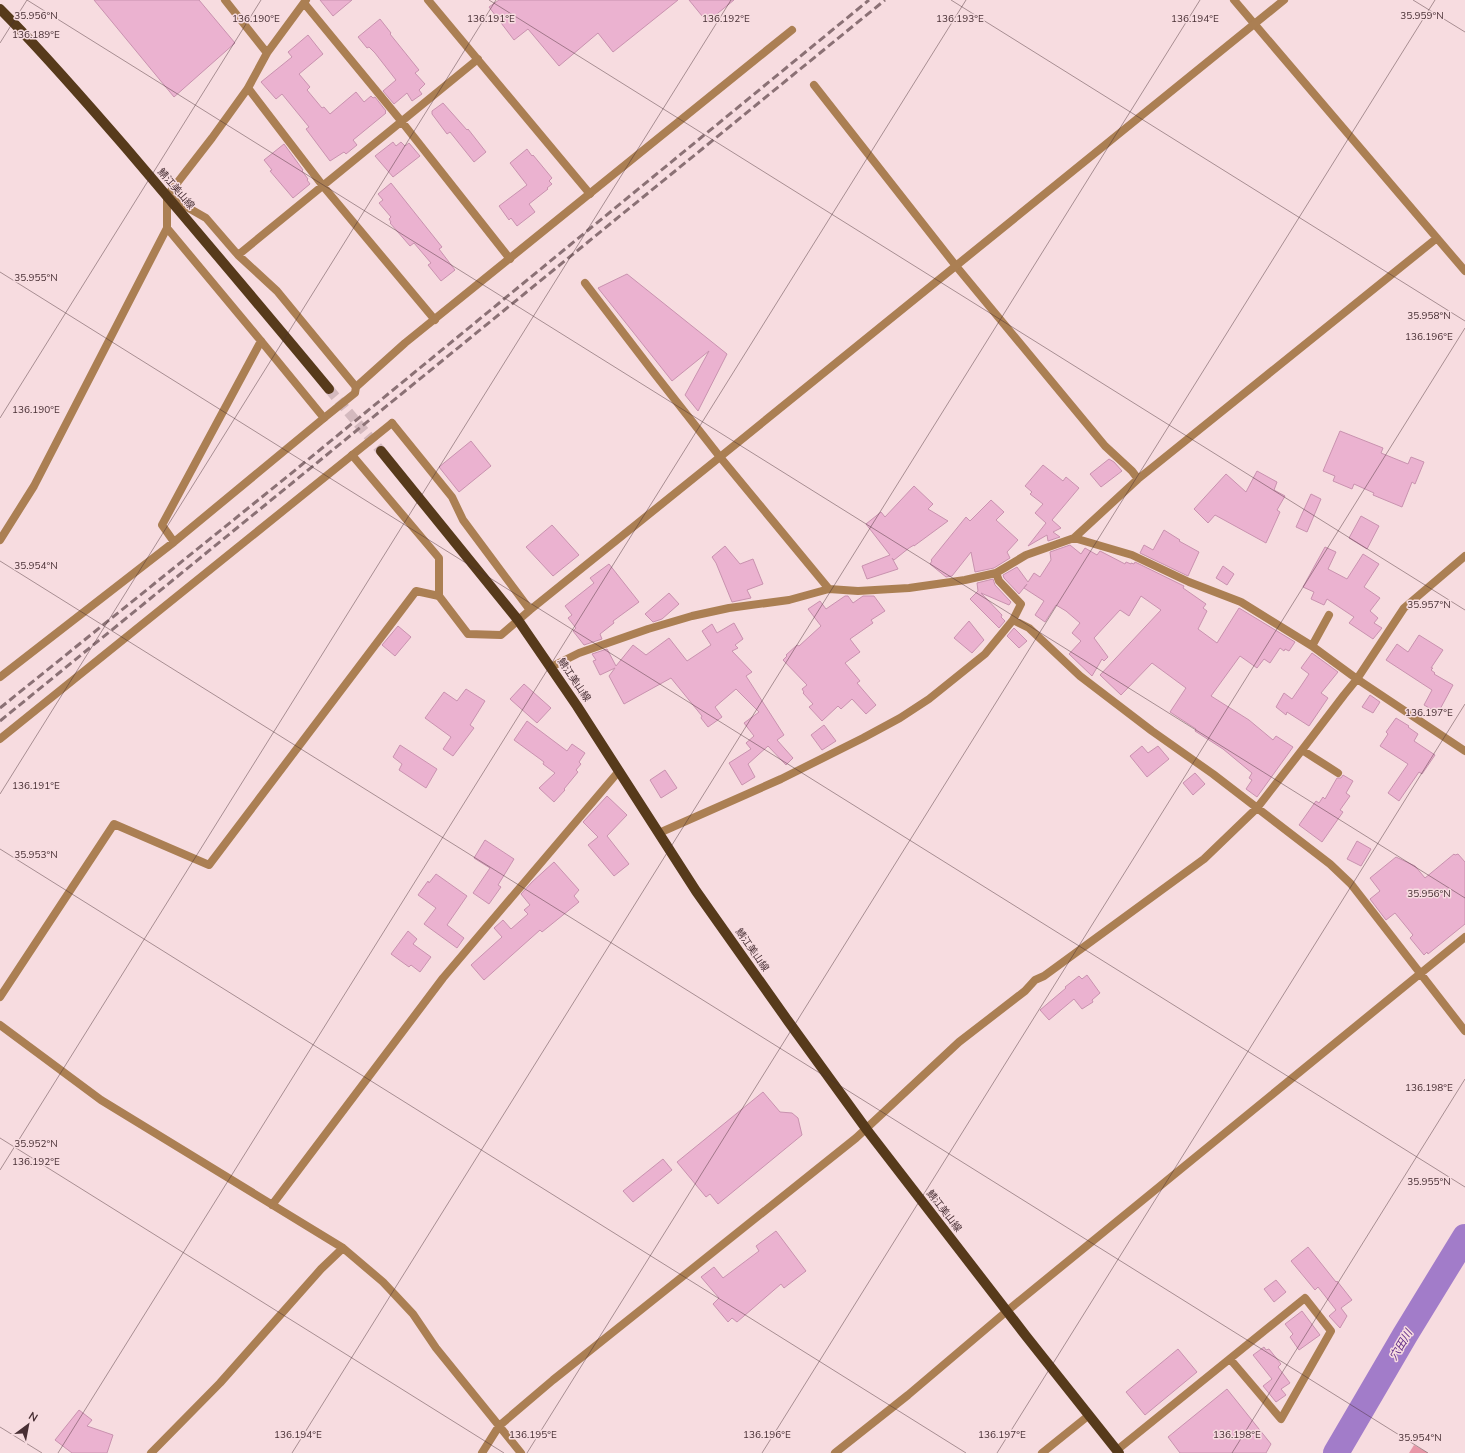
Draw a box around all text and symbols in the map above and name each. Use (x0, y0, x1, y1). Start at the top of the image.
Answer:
text: 35.956°N (14, 9, 58, 23)
text: 35.959°N (1400, 9, 1444, 23)
text: 136.190°E (232, 12, 280, 26)
text: 136.191°E (467, 12, 515, 26)
text: 136.192°E (702, 12, 750, 26)
text: 136.193°E (936, 12, 984, 26)
text: 136.194°E (1171, 12, 1219, 26)
text: 136.189°E (12, 28, 60, 42)
street label: 鯖江美山線 (154, 166, 198, 212)
text: 35.955°N (14, 271, 58, 285)
text: 35.958°N (1407, 309, 1451, 323)
text: 136.196°E (1405, 330, 1453, 344)
text: 136.190°E (12, 403, 60, 417)
text: 35.954°N (14, 559, 58, 573)
text: 35.957°N (1407, 598, 1451, 612)
street label: 鯖江美山線 (554, 655, 594, 705)
text: 136.197°E (1405, 706, 1453, 720)
text: 136.191°E (12, 779, 60, 793)
text: 35.953°N (14, 848, 58, 862)
text: 35.956°N (1407, 887, 1451, 901)
street label: 鯖江美山線 (732, 926, 772, 974)
text: 136.198°E (1405, 1081, 1453, 1095)
text: 35.952°N (14, 1137, 58, 1151)
text: 136.192°E (12, 1155, 60, 1169)
text: 35.955°N (1407, 1175, 1451, 1189)
street label: 鯖江美山線 (923, 1187, 965, 1235)
water label: 穴田川 (1386, 1326, 1416, 1363)
north arrow (8, 1405, 48, 1445)
text: N (26, 1408, 41, 1425)
text: 136.194°E (274, 1428, 322, 1442)
text: 136.195°E (509, 1428, 557, 1442)
text: 136.196°E (743, 1428, 791, 1442)
text: 136.197°E (978, 1428, 1026, 1442)
text: 136.198°E (1213, 1428, 1261, 1442)
text: 35.954°N (1398, 1431, 1442, 1445)

